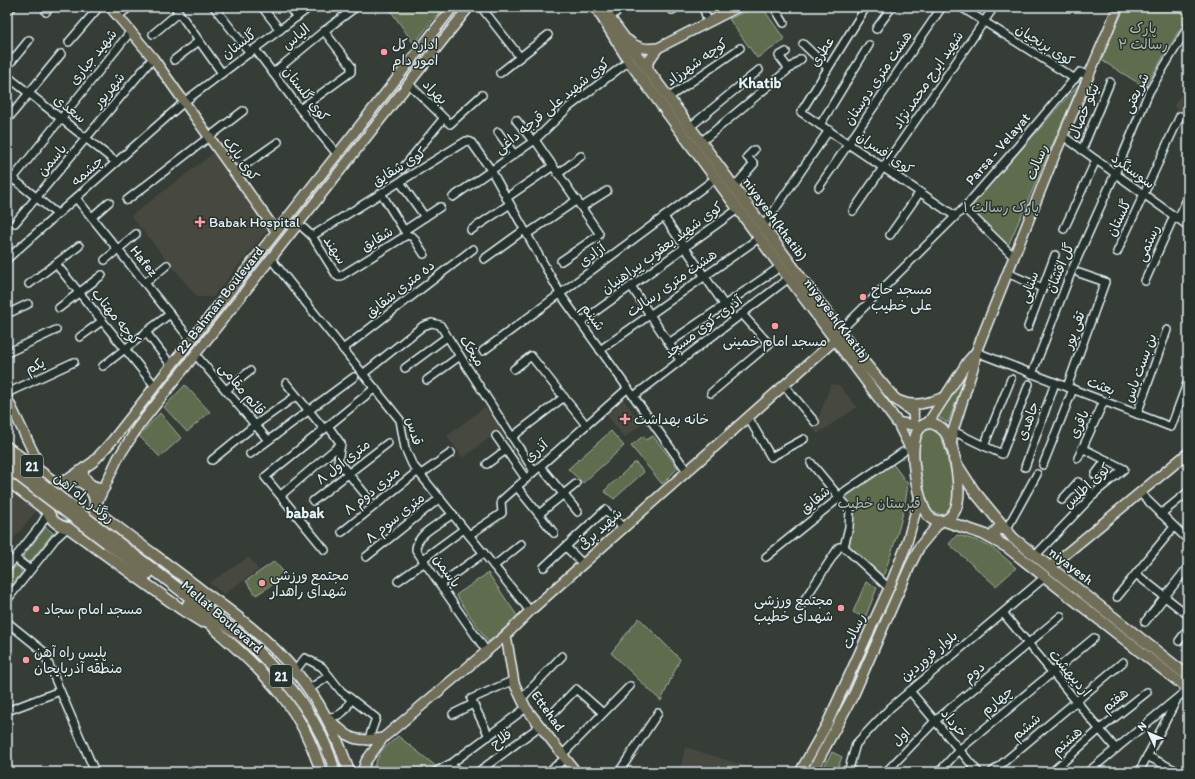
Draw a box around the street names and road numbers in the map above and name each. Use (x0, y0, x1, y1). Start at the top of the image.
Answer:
street label: الیاس (279, 20, 313, 54)
street label: کوی برنجیان (1012, 20, 1078, 70)
street label: گلستان (218, 25, 260, 63)
street label: شهید جباری (65, 26, 121, 88)
street label: هشت متری دوستان (840, 28, 916, 128)
street label: شهید ایرج محمدنژاد (889, 28, 968, 133)
street label: عطری (806, 34, 838, 70)
street label: کوچه شهرزاد (663, 35, 732, 90)
street label: کوی شهید علی قرجه داغی (491, 54, 613, 158)
street label: کوی گلستان (279, 63, 333, 125)
street label: شهریور (89, 69, 129, 112)
street label: شریعتی (1119, 70, 1153, 116)
street label: بهراد (419, 76, 451, 108)
street label: نیکو خصال (1065, 81, 1103, 141)
street label: سعدی (50, 91, 90, 127)
street label: Parsa - Velayat (962, 109, 1034, 189)
street label: کوی افسران (853, 128, 917, 178)
street label: کوی بابک (219, 134, 263, 184)
street label: یاسمن (34, 140, 70, 180)
street label: رسالت (1022, 141, 1052, 183)
street label: کوی شقایق (369, 144, 429, 190)
street label: سوسنگرد (1108, 150, 1158, 192)
street label: چشمه (67, 152, 107, 191)
street label: niyayesh(khatib) (739, 174, 811, 264)
street label: گلستان (1103, 197, 1135, 239)
street label: کوی شهید یعقوب پیراهنیان (598, 198, 727, 299)
street label: رستمی (1132, 222, 1164, 264)
street label: شقایق (358, 223, 396, 255)
street label: سهند (320, 233, 350, 267)
street label: آزادی (575, 239, 609, 271)
street label: گل افشان (1042, 240, 1078, 296)
street label: Hafez (126, 242, 162, 281)
street label: 22 Bahman Boulevard (172, 242, 268, 357)
street label: هشت متری رسالت (624, 246, 720, 320)
street label: ده متری شقایق (362, 257, 438, 321)
street label: سنایی (1015, 269, 1043, 305)
street label: niyayesh(Khatib) (800, 275, 874, 365)
street label: کوچه مهتاب (87, 285, 144, 350)
street label: آذری-کوی مسجد (660, 292, 746, 362)
street label: شبنم (576, 300, 609, 335)
street label: تقی پور (1059, 308, 1090, 352)
street label: بن بست یاس (1120, 331, 1160, 405)
street label: میخک (456, 332, 488, 370)
street label: یکم (22, 354, 48, 380)
street label: قائم مقامی (214, 359, 269, 420)
street label: بعثت (1084, 373, 1118, 399)
street label: جاهدی (1013, 399, 1043, 443)
street label: باقری (1065, 407, 1093, 441)
street label: قدس (402, 415, 426, 447)
street label: ۸ متری اول (312, 436, 374, 488)
street label: آذری (521, 436, 552, 466)
road number: 21 (21, 455, 43, 477)
street label: کوی اطلس (1060, 460, 1114, 512)
street label: ۸ متری دوم (340, 463, 405, 520)
street label: روگذر راه آهن (50, 469, 118, 527)
street label: شقایق (796, 482, 834, 518)
street label: ۸ متری سوم (362, 489, 430, 549)
street label: شهید برقی (574, 505, 626, 553)
street label: niyayesh (1045, 543, 1097, 589)
street label: یاسمن (429, 551, 465, 591)
street label: Mellat Boulevard (178, 577, 266, 657)
street label: رسالت (838, 610, 870, 652)
street label: بلوار فروردین (897, 627, 961, 685)
street label: اردیبهشت (1045, 646, 1095, 700)
street label: دوم (960, 658, 989, 687)
road number: 21 (270, 665, 292, 687)
street label: چهارم (977, 683, 1018, 721)
street label: هفتم (1098, 684, 1133, 718)
street label: Ettehad (528, 687, 569, 735)
street label: خرداد (937, 705, 971, 741)
street label: ششم (1008, 710, 1045, 746)
street label: هشتم (1048, 723, 1087, 761)
street label: اول (888, 724, 914, 750)
street label: فلاح (487, 725, 516, 754)

